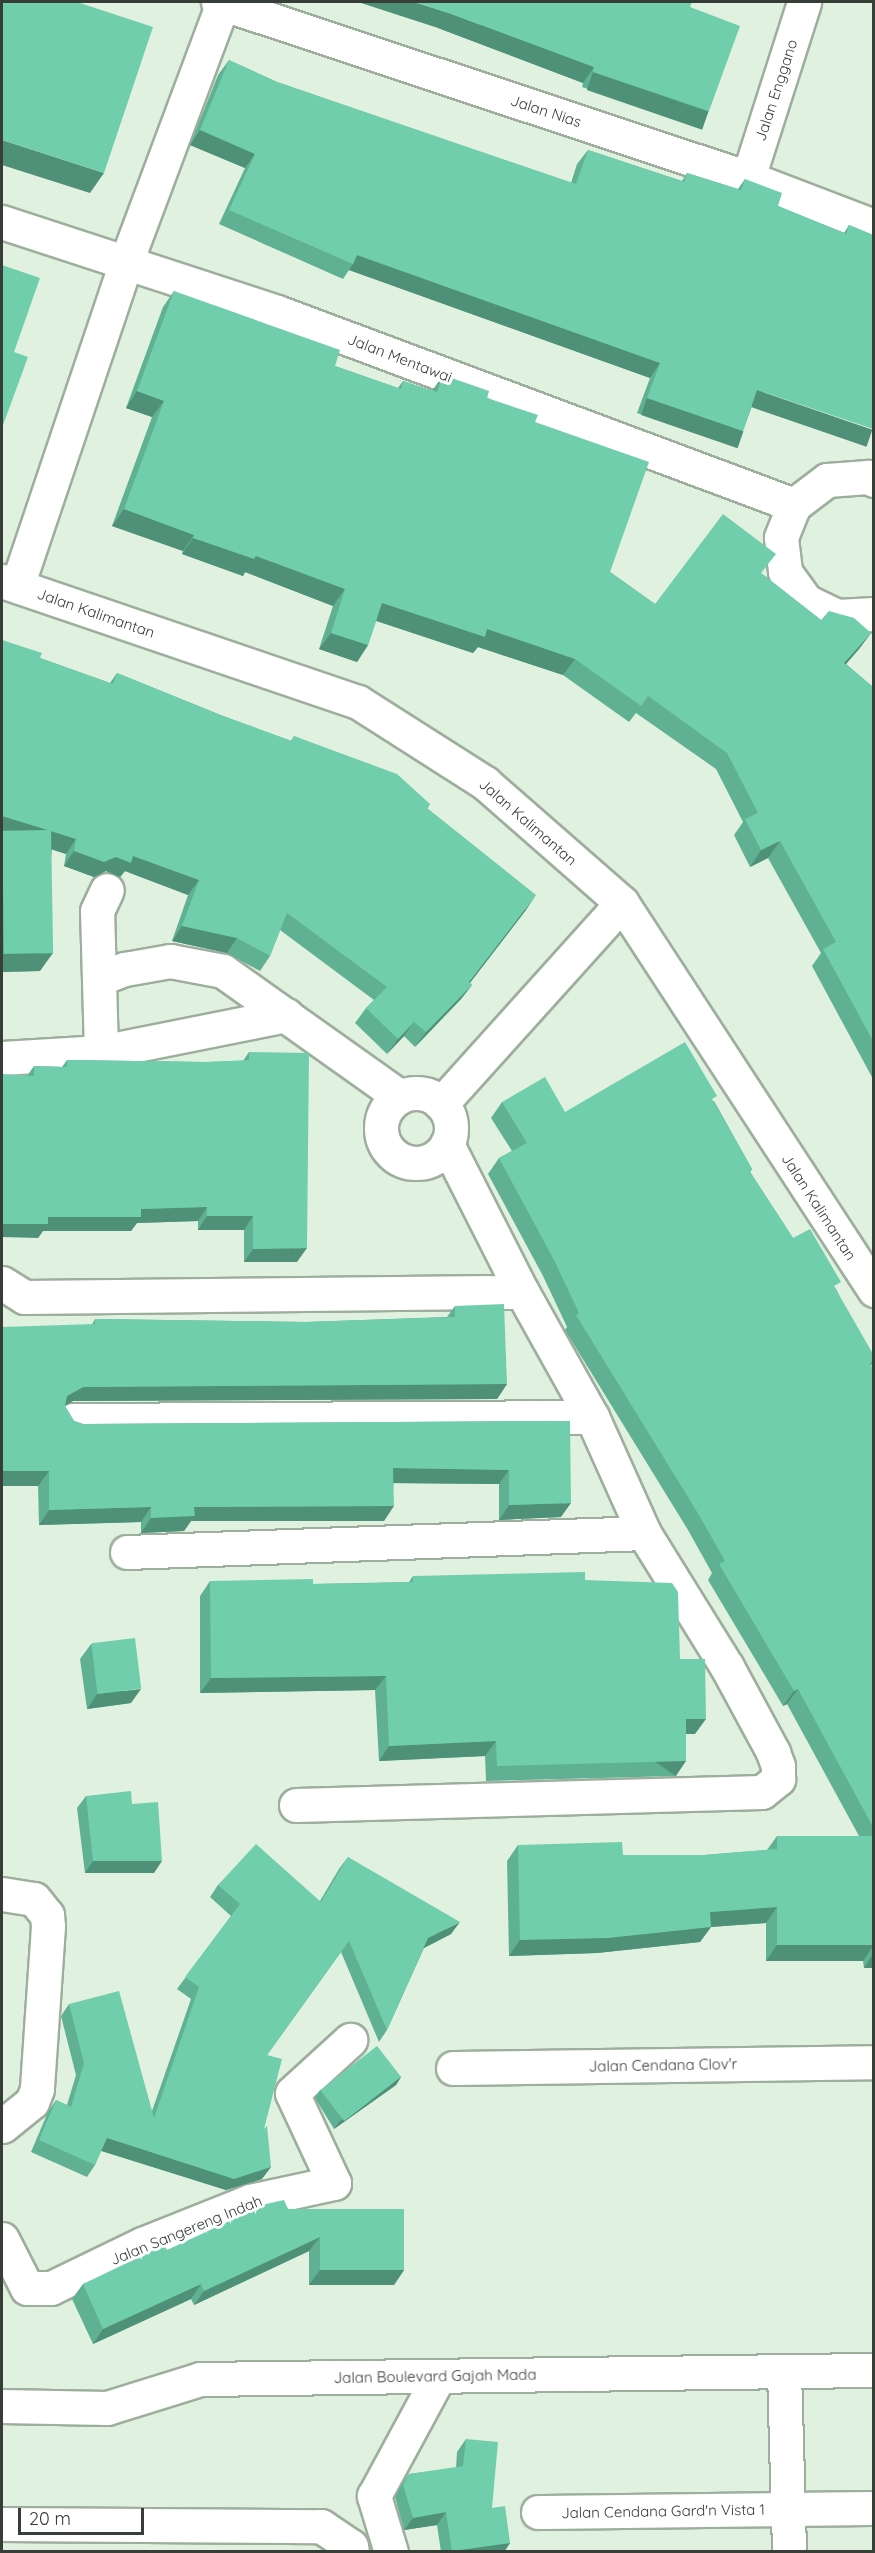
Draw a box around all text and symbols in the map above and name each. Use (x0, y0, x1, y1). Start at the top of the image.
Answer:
street label: Jalan Enggano (751, 37, 801, 143)
street label: Jalan Nias (508, 91, 584, 131)
street label: Jalan Mentawai (345, 330, 455, 386)
street label: Jalan Kalimantan (35, 584, 157, 642)
street label: Jalan Kalimantan (476, 775, 580, 869)
street label: Jalan Kalimantan (778, 1150, 860, 1264)
street label: Jalan Cendana Clov'r (589, 2055, 737, 2075)
street label: Jalan Sangereng Indah (108, 2191, 264, 2269)
street label: Jalan Boulevard Gajah Mada (333, 2365, 537, 2387)
scale bar (21, 2496, 147, 2534)
street label: Jalan Cendana Gard'n Vista 1 (561, 2500, 765, 2522)
text: 20 m (29, 2507, 71, 2530)

